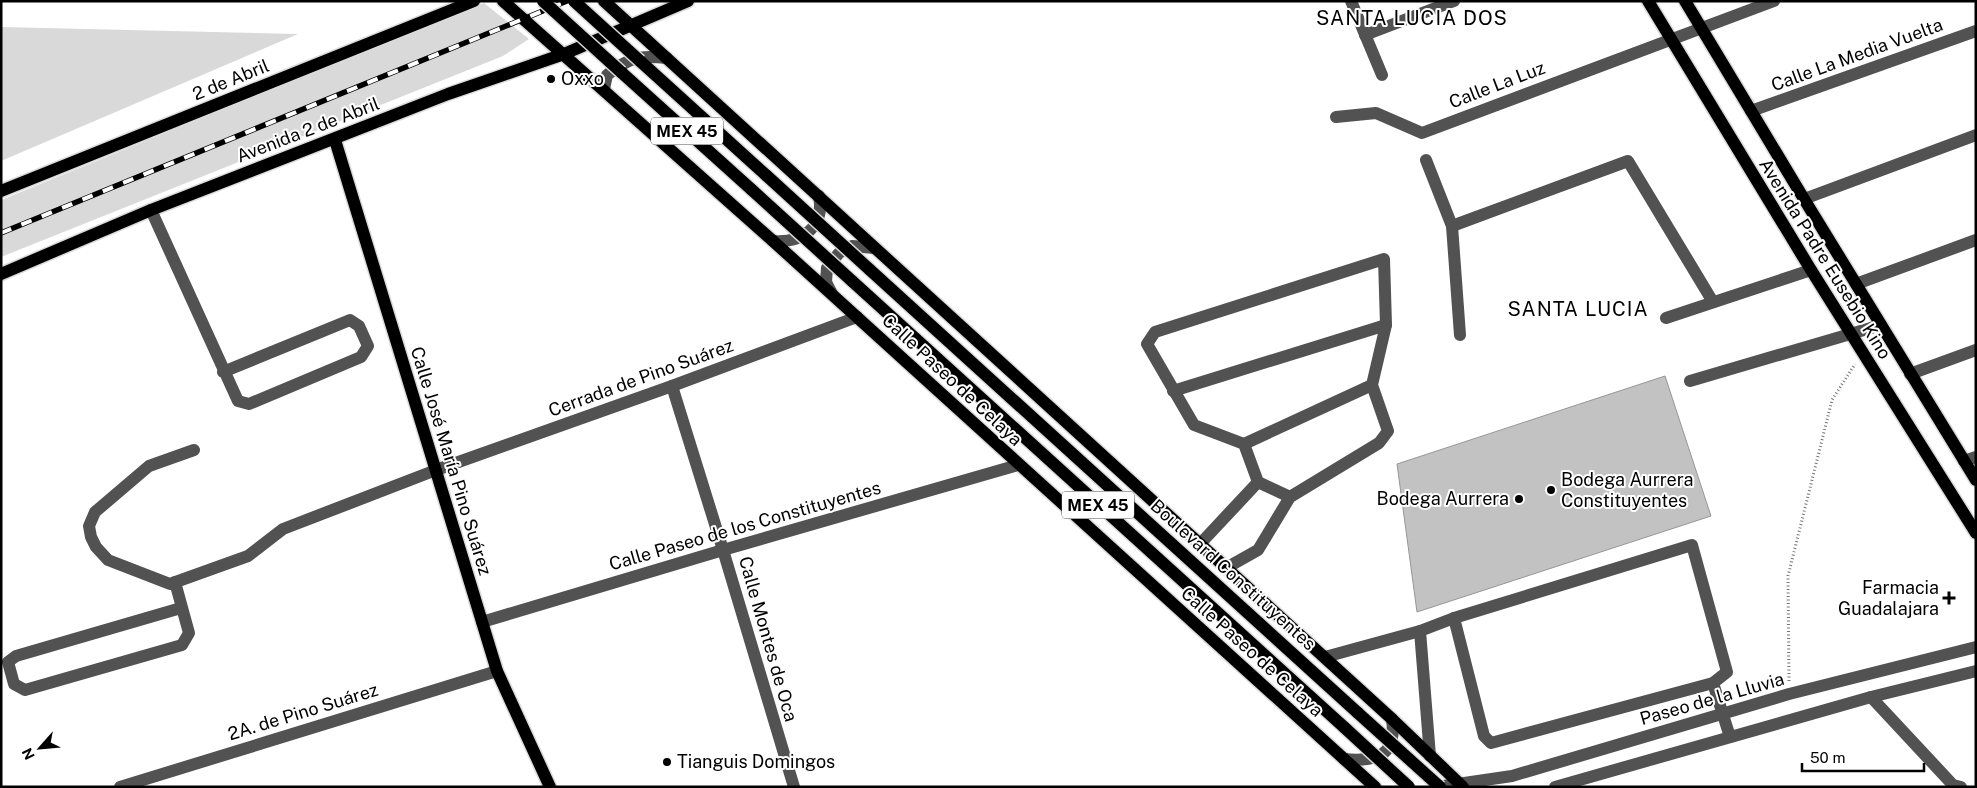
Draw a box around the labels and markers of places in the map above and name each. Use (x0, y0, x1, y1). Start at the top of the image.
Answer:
place label: Oxxo (561, 68, 604, 89)
marker: Oxxo (545, 73, 557, 85)
place label: Bodega Aurrera Constituyentes (1561, 469, 1693, 511)
marker: Bodega Aurrera Constituyentes (1545, 484, 1557, 496)
place label: Bodega Aurrera (1377, 488, 1509, 509)
marker: Bodega Aurrera (1513, 493, 1525, 505)
place label: Farmacia Guadalajara (1838, 577, 1939, 619)
marker: Farmacia Guadalajara (1943, 592, 1955, 604)
place label: Tianguis Domingos (677, 751, 835, 772)
marker: Tianguis Domingos (661, 756, 673, 768)

